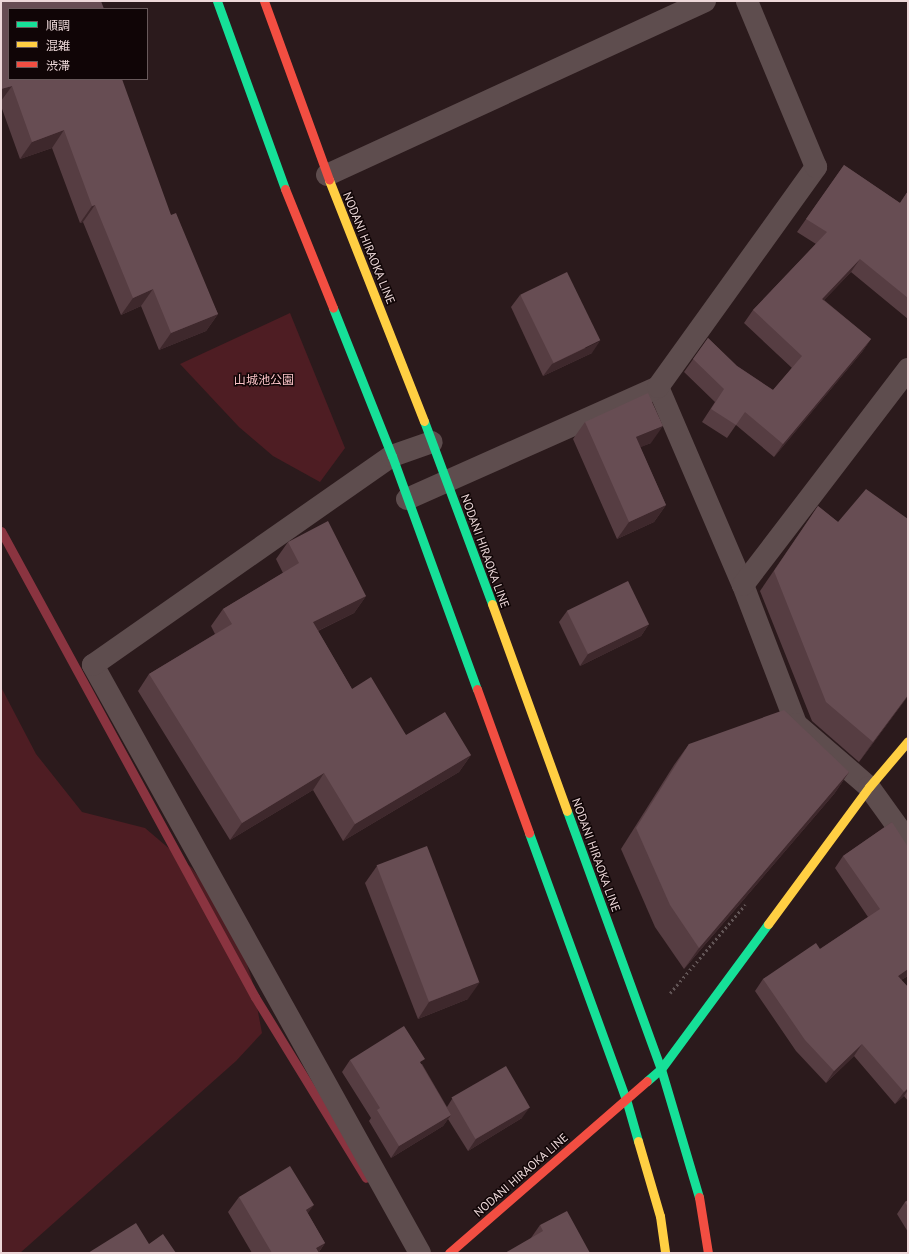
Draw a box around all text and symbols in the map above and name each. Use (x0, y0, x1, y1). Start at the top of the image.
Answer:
legend (8, 8, 148, 80)
text: 順調 (46, 18, 70, 33)
text: 混雑 (46, 38, 70, 53)
text: 渋滞 (46, 58, 70, 73)
street label: NODANI HIRAOKA LINE (340, 190, 398, 306)
park label: 山城池公園 (234, 373, 294, 387)
street label: NODANI HIRAOKA LINE (458, 492, 512, 610)
street label: NODANI HIRAOKA LINE (569, 796, 623, 914)
street label: NODANI HIRAOKA LINE (471, 1130, 571, 1220)

